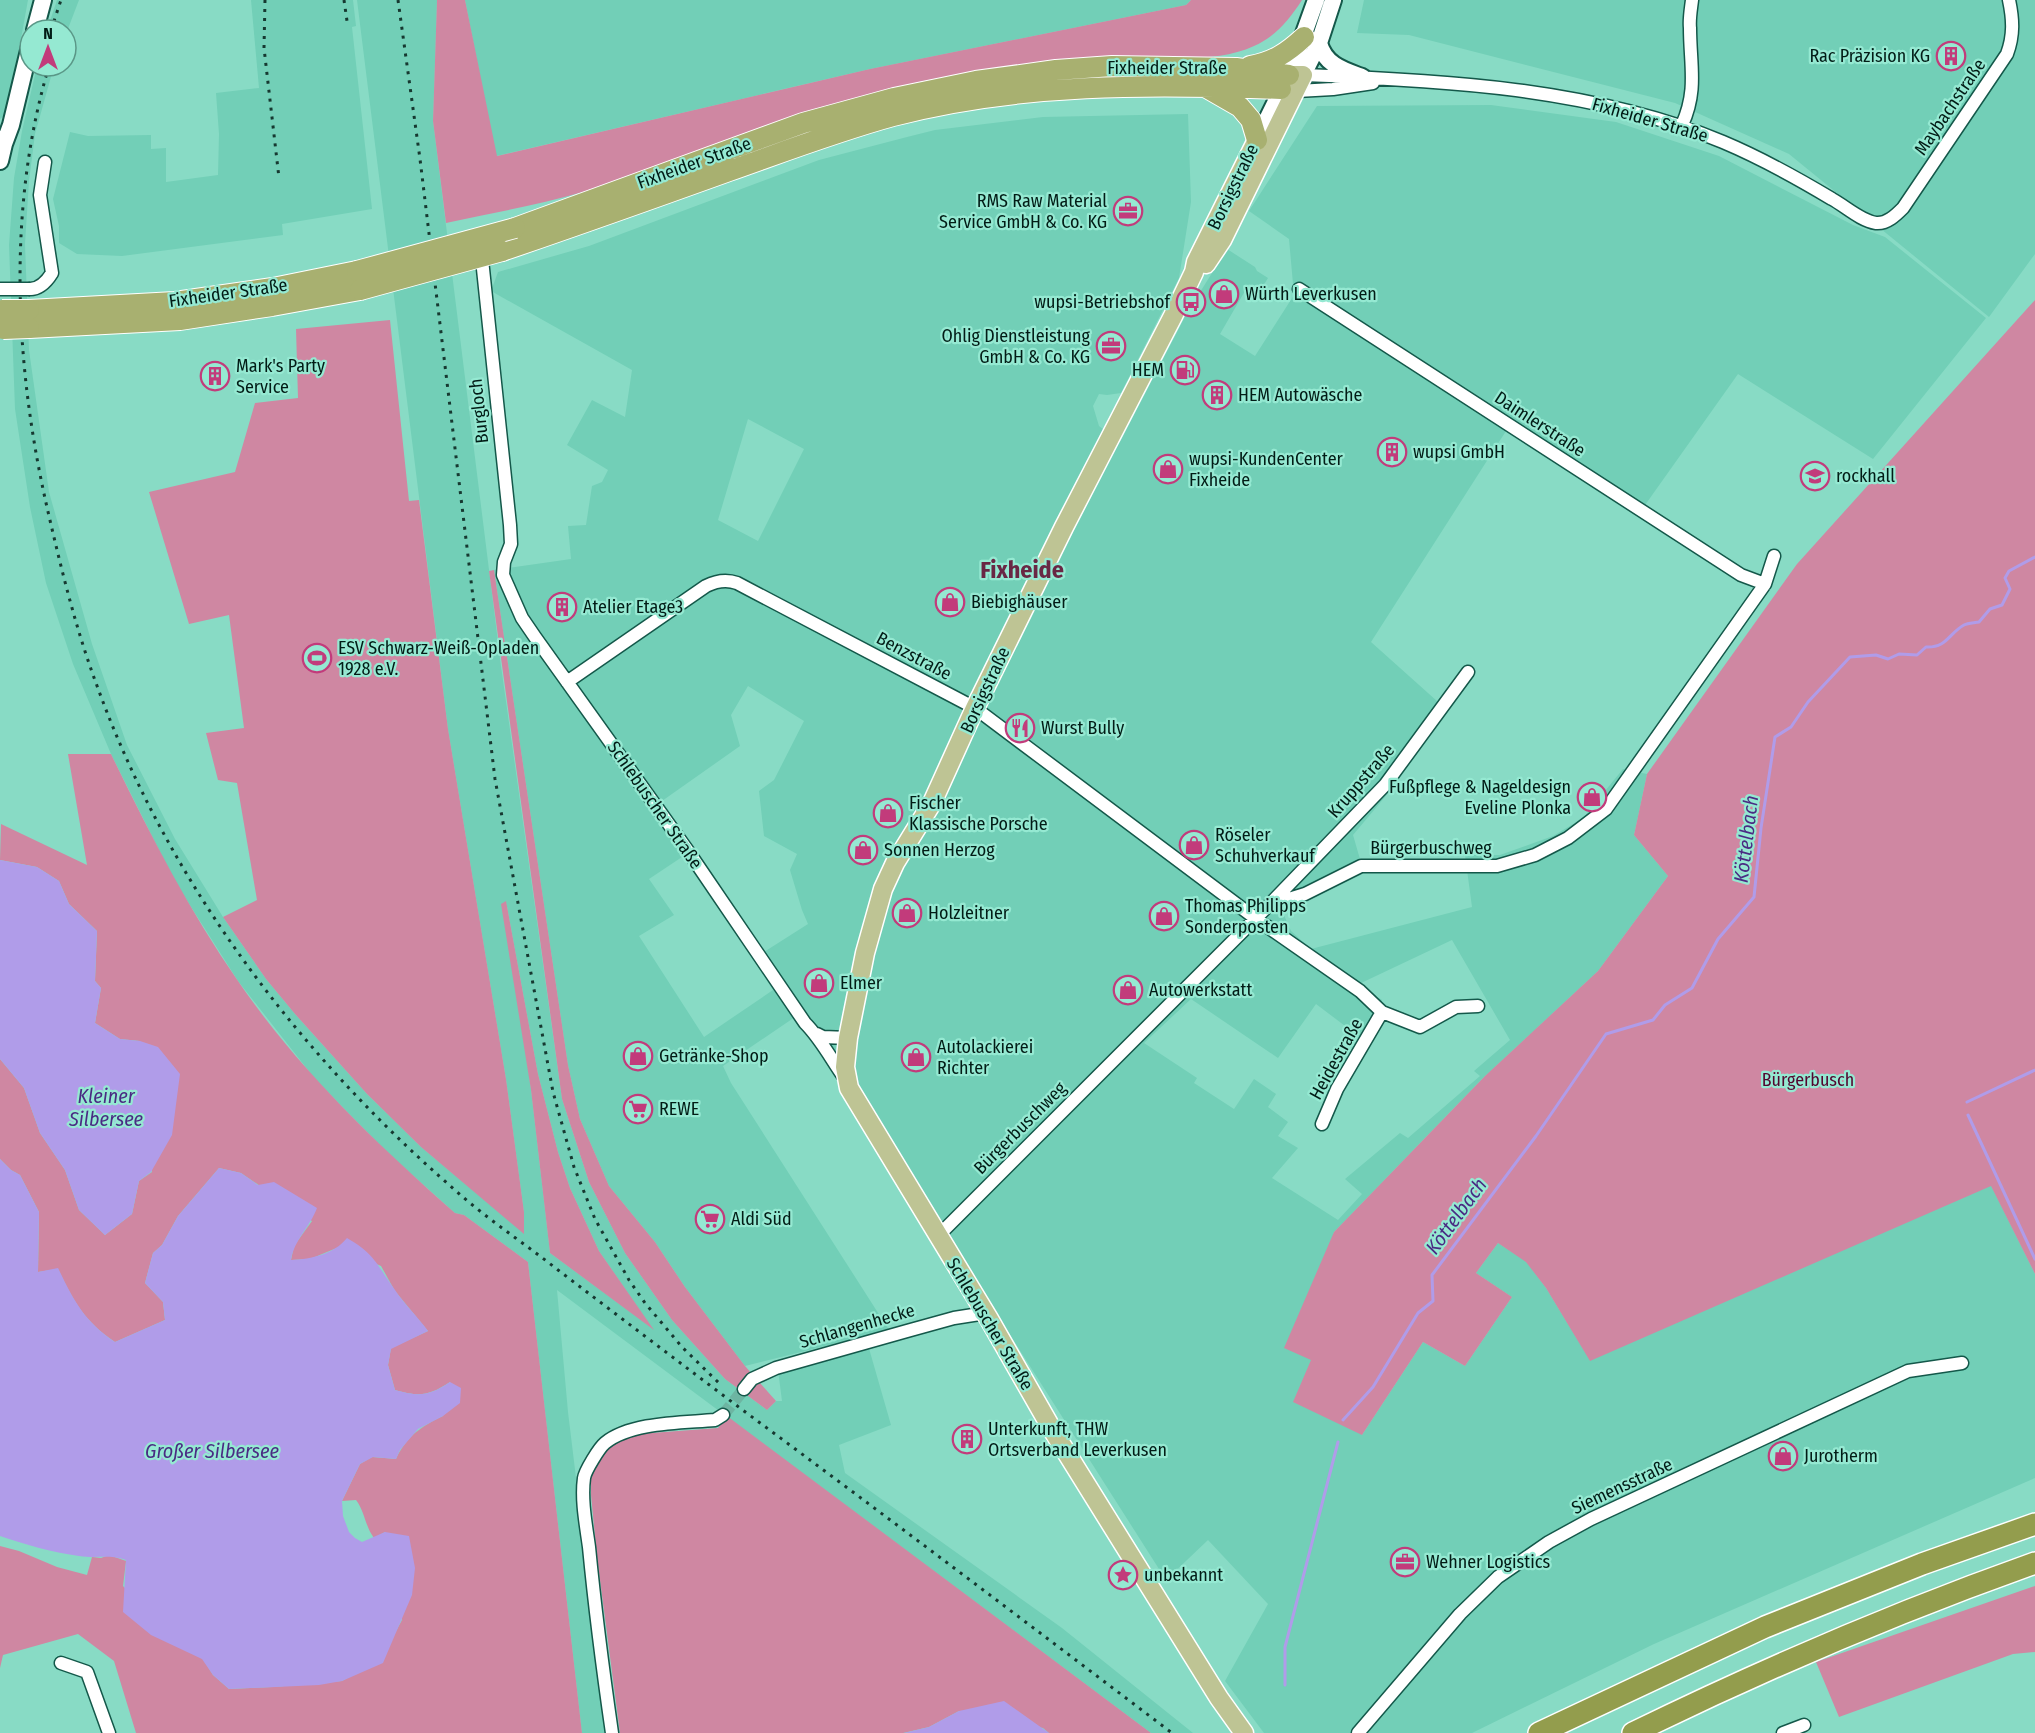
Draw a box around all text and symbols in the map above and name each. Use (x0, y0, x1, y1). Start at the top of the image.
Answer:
north arrow (18, 18, 78, 78)
text: N (43, 24, 53, 43)
building icon: Rac Präzision KG (1935, 40, 1967, 72)
place label: Rac Präzision KG (1809, 45, 1930, 67)
street label: Maybachstraße (1910, 55, 1990, 159)
street label: Fixheider Straße (1107, 57, 1227, 79)
street label: Fixheider Straße (1589, 93, 1711, 147)
street label: Fixheider Straße (634, 132, 754, 194)
street label: Borsigstraße (1203, 140, 1263, 233)
place label: RMS Raw Material Service GmbH & Co. KG (939, 190, 1107, 233)
office icon: RMS Raw Material Service GmbH & Co. KG (1112, 195, 1144, 227)
street label: Fixheider Straße (167, 274, 289, 312)
shop icon: Würth Leverkusen (1208, 278, 1240, 310)
place label: Würth Leverkusen (1245, 283, 1377, 305)
bus stop icon: wupsi-Betriebshof (1175, 286, 1207, 318)
place label: wupsi-Betriebshof (1034, 291, 1171, 313)
place label: Ohlig Dienstleistung GmbH & Co. KG (941, 325, 1091, 368)
office icon: Ohlig Dienstleistung GmbH & Co. KG (1095, 330, 1127, 362)
fuel station icon: HEM (1169, 354, 1201, 386)
place label: Mark's Party Service (236, 355, 325, 398)
place label: HEM (1132, 359, 1164, 381)
building icon: Mark's Party Service (199, 360, 231, 392)
street label: Burgloch (465, 377, 493, 445)
building icon: HEM Autowäsche (1201, 379, 1233, 411)
place label: HEM Autowäsche (1238, 384, 1362, 406)
street label: Daimlerstraße (1491, 387, 1590, 462)
building icon: wupsi GmbH (1376, 436, 1408, 468)
place label: wupsi GmbH (1413, 441, 1505, 463)
place label: wupsi-KundenCenter Fixheide (1189, 448, 1344, 491)
shop icon: wupsi-KundenCenter Fixheide (1152, 453, 1184, 485)
school or university icon: rockhall (1799, 460, 1831, 492)
place label: rockhall (1836, 465, 1895, 487)
district label: Fixheide (980, 556, 1064, 584)
shop icon: Biebighäuser (934, 586, 966, 618)
building icon: Atelier Etage3 (546, 591, 578, 623)
place label: Biebighäuser (971, 591, 1068, 613)
place label: Atelier Etage3 (583, 596, 683, 618)
street label: Benzstraße (873, 627, 955, 685)
place label: ESV Schwarz-Weiß-Opladen 1928 e.V. (338, 637, 539, 680)
sports icon: ESV Schwarz-Weiß-Opladen 1928 e.V. (301, 642, 333, 674)
street label: Borsigstraße (955, 643, 1015, 737)
restaurant icon: Wurst Bully (1004, 712, 1036, 744)
place label: Wurst Bully (1041, 717, 1124, 739)
street label: Schlebuscher Straße (603, 737, 707, 873)
street label: Kruppstraße (1323, 739, 1399, 823)
place label: Fußpflege & Nageldesign Eveline Plonka (1389, 776, 1571, 819)
shop icon: Fußpflege & Nageldesign Eveline Plonka (1576, 781, 1608, 813)
place label: Fischer Klassische Porsche (909, 792, 1048, 835)
water label: Köttelbach (1729, 794, 1763, 884)
shop icon: Fischer Klassische Porsche (872, 797, 904, 829)
place label: Röseler Schuhverkauf (1215, 824, 1316, 867)
shop icon: Röseler Schuhverkauf (1178, 829, 1210, 861)
shop icon: Sonnen Herzog (847, 834, 879, 866)
street label: Bürgerbuschweg (1370, 837, 1492, 859)
place label: Sonnen Herzog (884, 839, 995, 861)
place label: Thomas Philipps Sonderposten (1185, 895, 1306, 938)
shop icon: Holzleitner (891, 897, 923, 929)
shop icon: Thomas Philipps Sonderposten (1148, 900, 1180, 932)
place label: Holzleitner (928, 902, 1010, 924)
shop icon: Elmer (803, 967, 835, 999)
place label: Elmer (840, 972, 883, 994)
shop icon: Autowerkstatt (1112, 974, 1144, 1006)
place label: Autowerkstatt (1149, 979, 1252, 1001)
street label: Heidestraße (1305, 1014, 1367, 1103)
place label: Autolackierei Richter (937, 1036, 1033, 1079)
shop icon: Getränke-Shop (622, 1040, 654, 1072)
shop icon: Autolackierei Richter (900, 1041, 932, 1073)
place label: Getränke-Shop (659, 1045, 769, 1067)
park label: Bürgerbusch (1762, 1069, 1854, 1091)
street label: Bürgerbuschweg (969, 1077, 1071, 1179)
water label: Kleiner Silbersee (68, 1084, 144, 1131)
supermarket icon: REWE (622, 1093, 654, 1125)
place label: REWE (659, 1098, 699, 1120)
water label: Köttelbach (1420, 1173, 1492, 1259)
supermarket icon: Aldi Süd (694, 1203, 726, 1235)
place label: Aldi Süd (731, 1208, 792, 1230)
street label: Schlebuscher Straße (942, 1254, 1038, 1394)
street label: Schlangenhecke (797, 1299, 917, 1353)
place label: Unterkunft, THW Ortsverband Leverkusen (988, 1418, 1167, 1461)
building icon: Unterkunft, THW Ortsverband Leverkusen (951, 1423, 983, 1455)
water label: Großer Silbersee (145, 1439, 279, 1463)
shop icon: Jurotherm (1767, 1440, 1799, 1472)
place label: Jurotherm (1804, 1445, 1878, 1467)
street label: Siemensstraße (1568, 1453, 1676, 1519)
office icon: Wehner Logistics (1389, 1546, 1421, 1578)
place label: Wehner Logistics (1426, 1551, 1550, 1573)
place icon: unbekannt (1107, 1559, 1139, 1591)
place label: unbekannt (1144, 1564, 1223, 1586)

